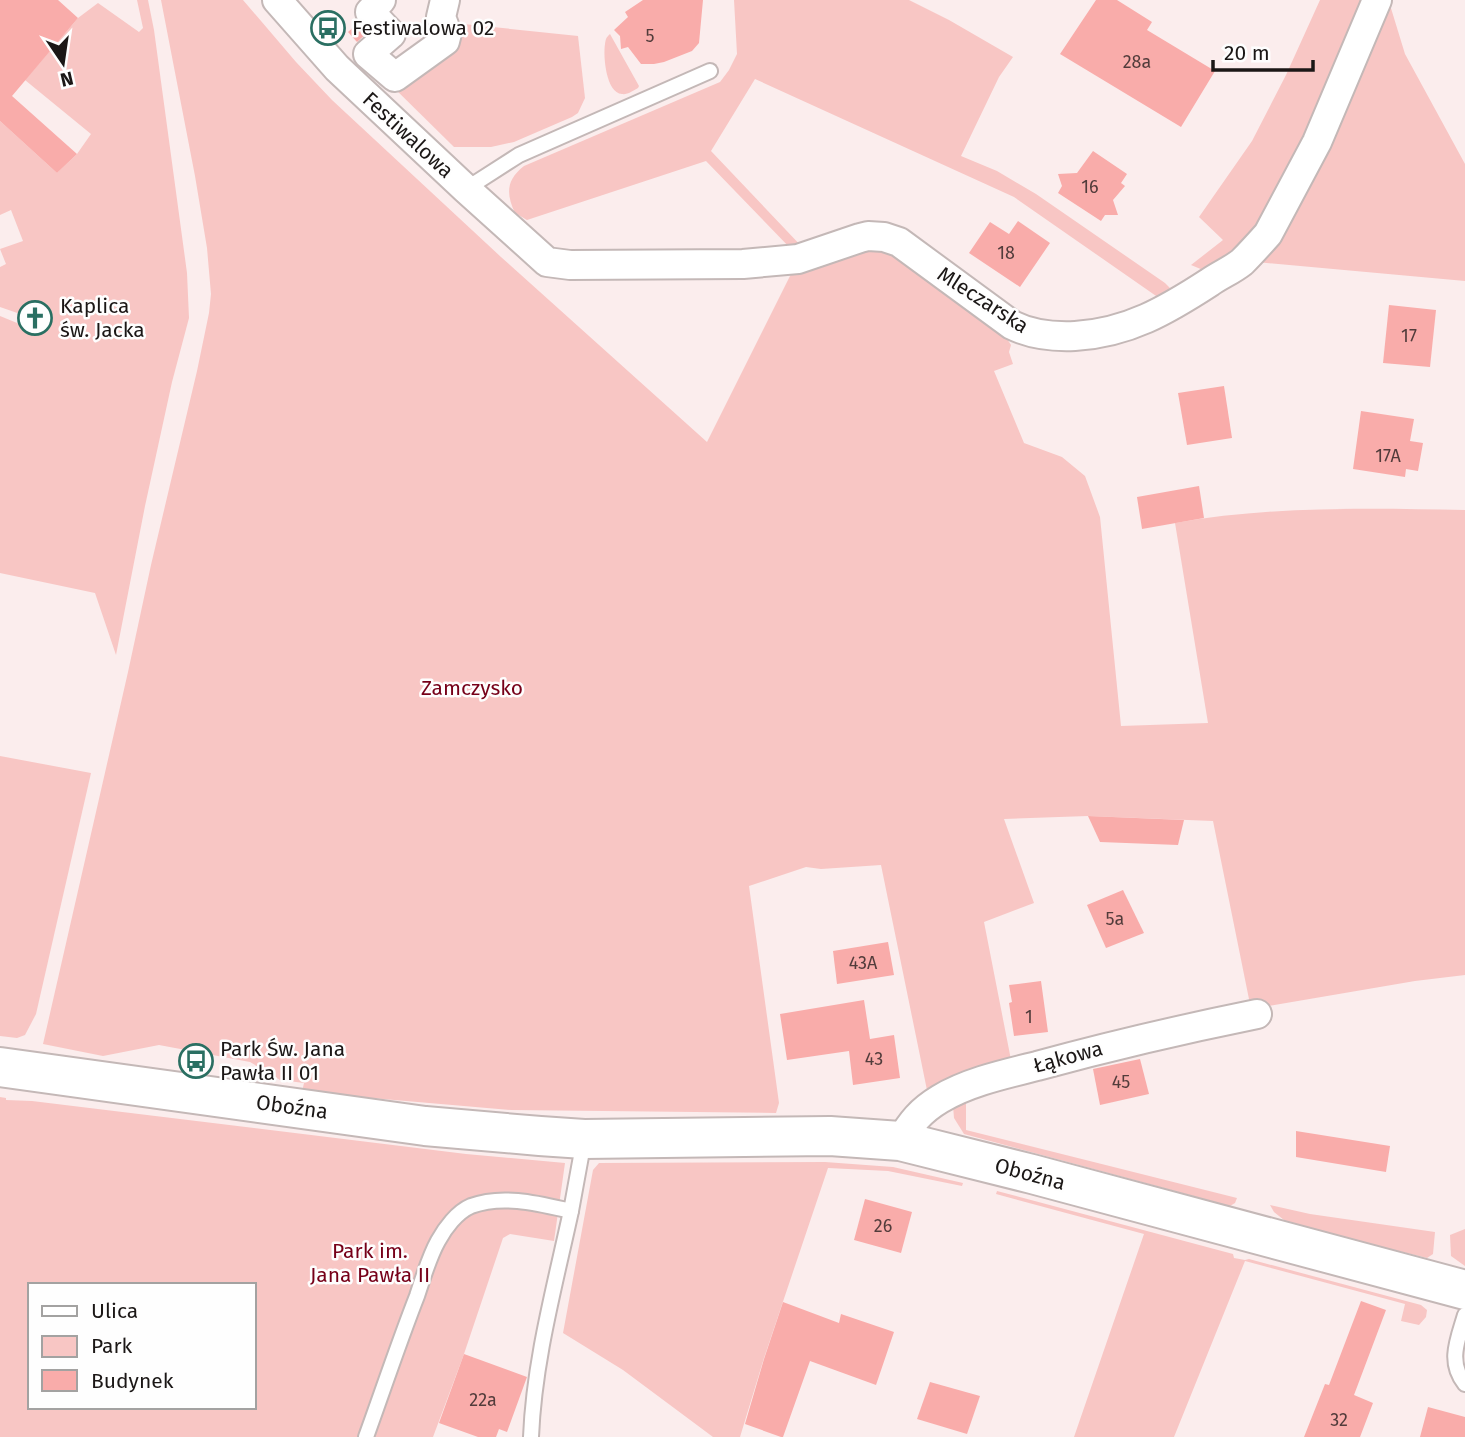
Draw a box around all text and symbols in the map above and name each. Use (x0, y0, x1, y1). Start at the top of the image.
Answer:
bus stop icon: Festiwalowa 02 (309, 9, 347, 47)
place label: Festiwalowa 02 (352, 15, 494, 41)
house number: 5 (645, 25, 655, 47)
north arrow (28, 28, 98, 98)
scale bar (1213, 28, 1313, 72)
text: 20 m (1224, 40, 1270, 66)
house number: 28a (1123, 51, 1151, 73)
text: N (58, 66, 75, 92)
street label: Festiwalowa (357, 86, 459, 184)
house number: 16 (1081, 176, 1099, 198)
house number: 18 (997, 242, 1015, 264)
street label: Mleczarska (932, 261, 1034, 339)
place label: Kaplica św. Jacka (60, 293, 145, 343)
church icon: Kaplica św. Jacka (16, 299, 54, 337)
house number: 17 (1401, 325, 1417, 347)
house number: 17A (1375, 445, 1401, 467)
park label: Zamczysko (421, 675, 523, 701)
house number: 5a (1106, 908, 1124, 930)
house number: 43A (849, 952, 878, 974)
house number: 1 (1025, 1006, 1033, 1028)
street label: Łąkowa (1030, 1035, 1106, 1079)
place label: Park Św. Jana Pawła II 01 (220, 1036, 345, 1086)
bus stop icon: Park Św. Jana Pawła II 01 (177, 1042, 215, 1080)
house number: 43 (865, 1048, 883, 1070)
house number: 45 (1112, 1071, 1130, 1093)
street label: Oboźna (255, 1089, 329, 1125)
street label: Oboźna (992, 1152, 1068, 1196)
house number: 26 (874, 1215, 892, 1237)
park label: Park im. Jana Pawła II (310, 1238, 430, 1288)
legend (28, 1283, 256, 1409)
text: Ulica (91, 1298, 138, 1324)
text: Park (91, 1333, 133, 1359)
text: Budynek (91, 1368, 174, 1394)
house number: 22a (469, 1389, 497, 1411)
house number: 32 (1330, 1409, 1348, 1431)

